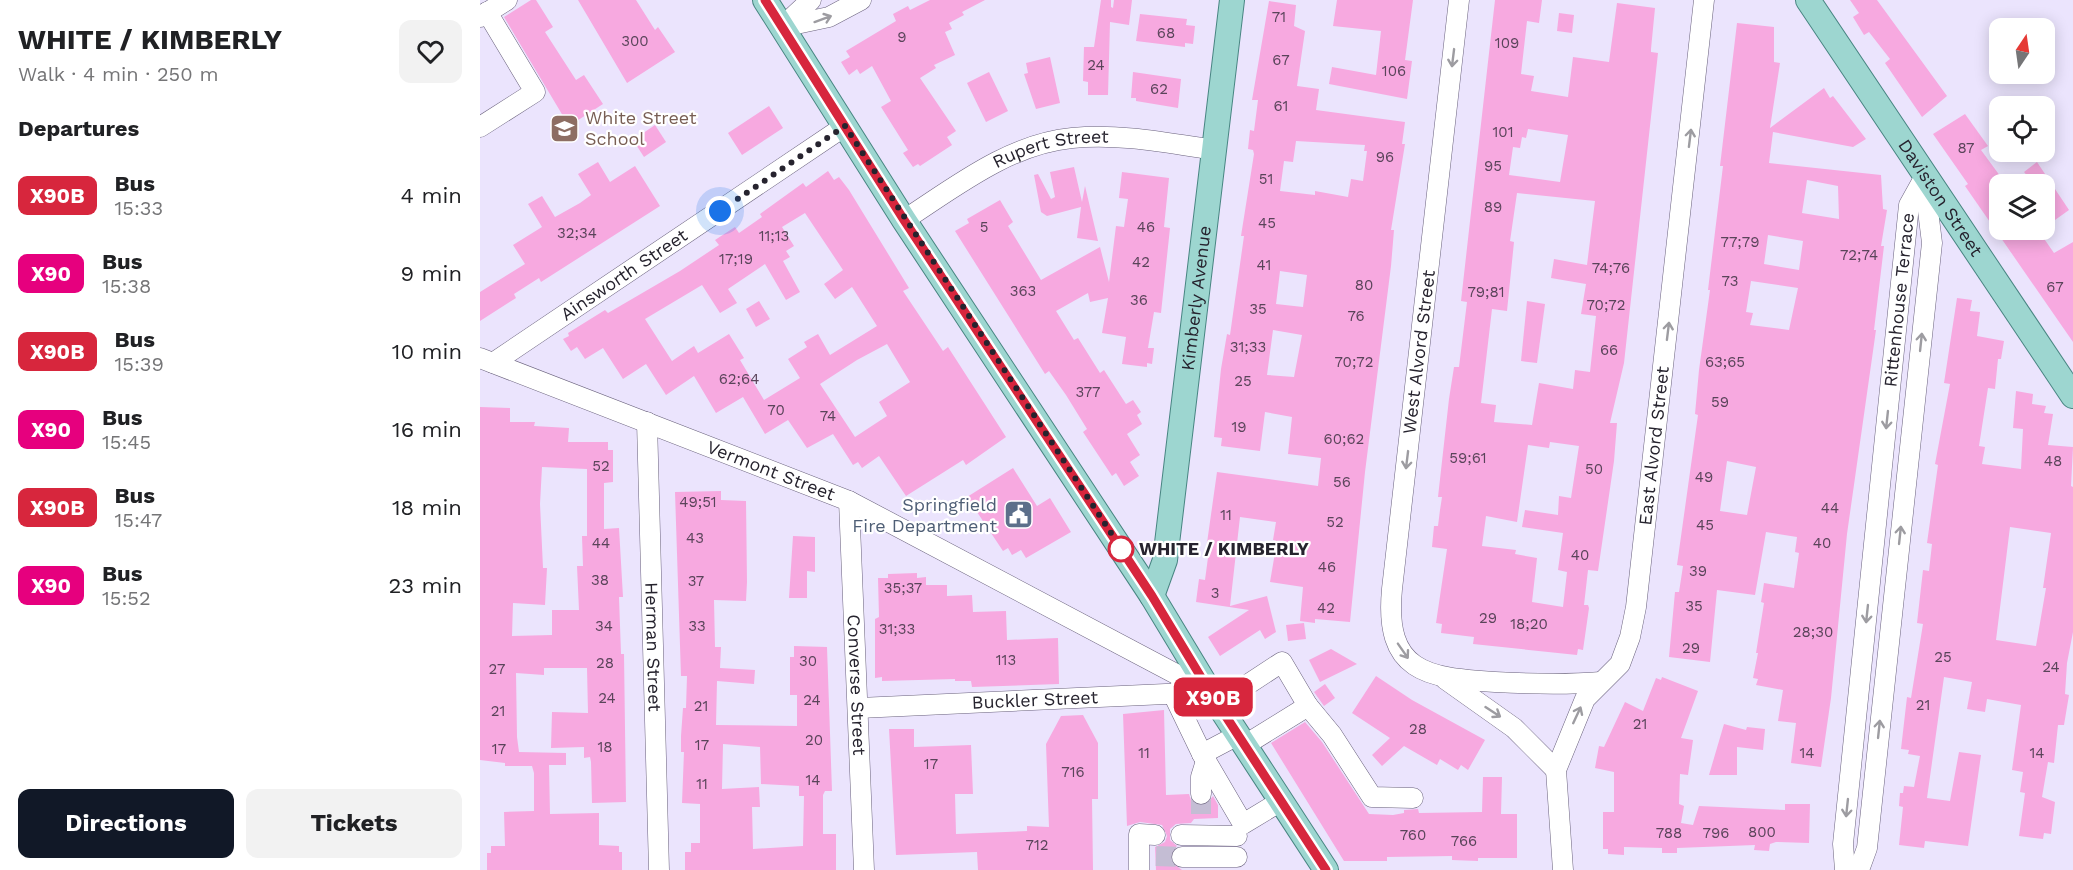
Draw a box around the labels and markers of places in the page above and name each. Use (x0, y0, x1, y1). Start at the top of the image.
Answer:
place label: White Street School (585, 107, 697, 149)
school or university icon: White Street School (548, 112, 580, 144)
place label: Springfield Fire Department (852, 494, 997, 536)
public building icon: Springfield Fire Department (1002, 499, 1034, 531)
marker: WHITE / KIMBERLY (1108, 536, 1134, 562)
place label: WHITE / KIMBERLY (1139, 538, 1309, 559)

